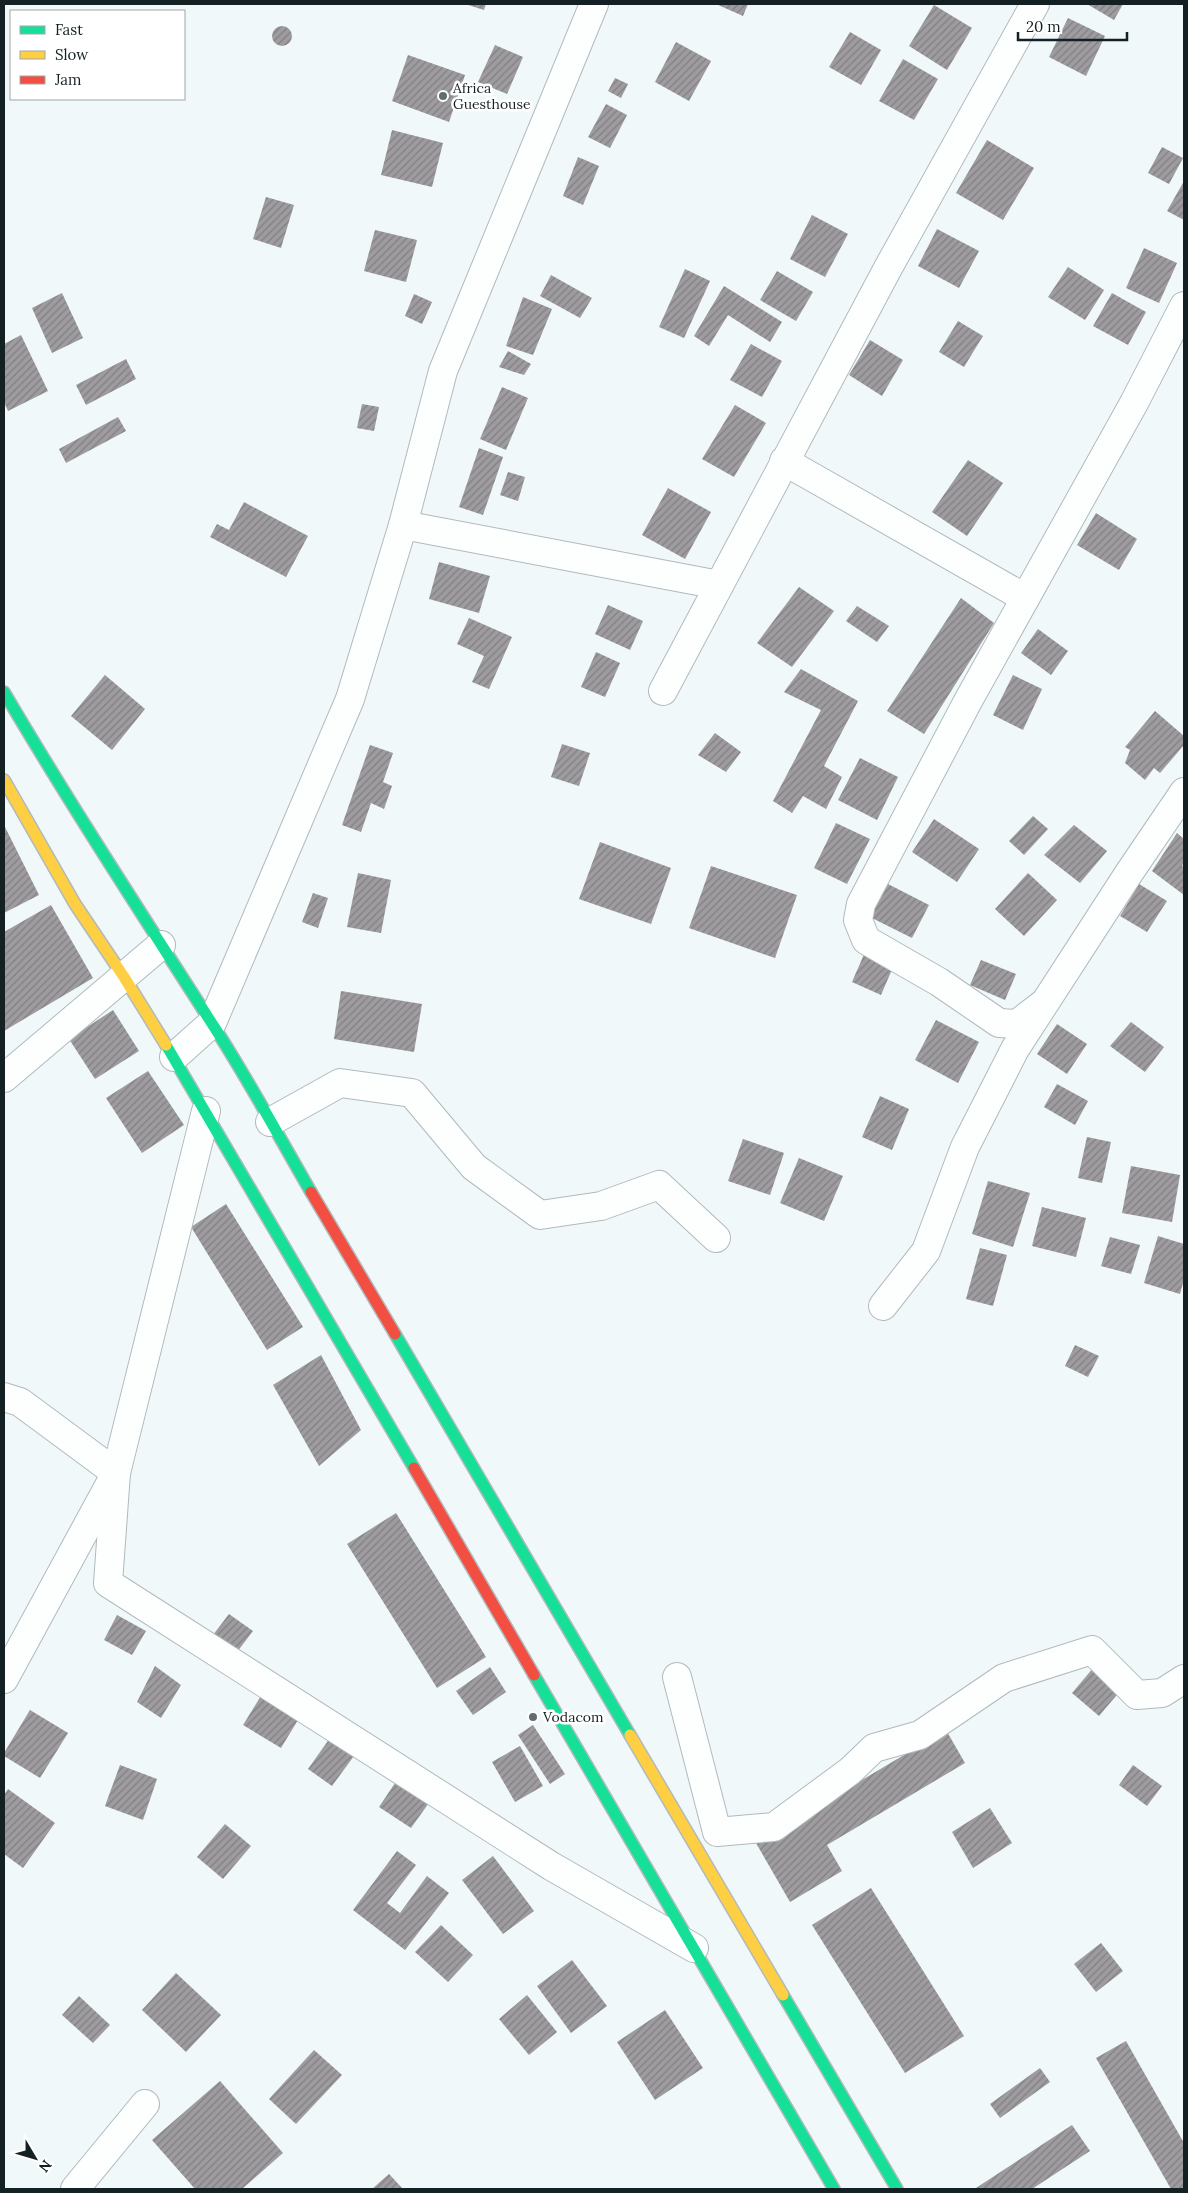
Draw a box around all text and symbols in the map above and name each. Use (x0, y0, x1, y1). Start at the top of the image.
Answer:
legend (10, 10, 185, 100)
scale bar (1018, 10, 1127, 42)
text: 20 m (1026, 17, 1061, 36)
text: Fast (55, 20, 83, 39)
text: Slow (55, 45, 88, 64)
text: Jam (54, 70, 82, 89)
place label: Africa Guesthouse (452, 79, 531, 113)
marker: Africa Guesthouse (437, 90, 449, 102)
place label: Vodacom (542, 1708, 604, 1726)
marker: Vodacom (527, 1711, 539, 1723)
north arrow (10, 2133, 60, 2183)
text: N (35, 2156, 56, 2176)

